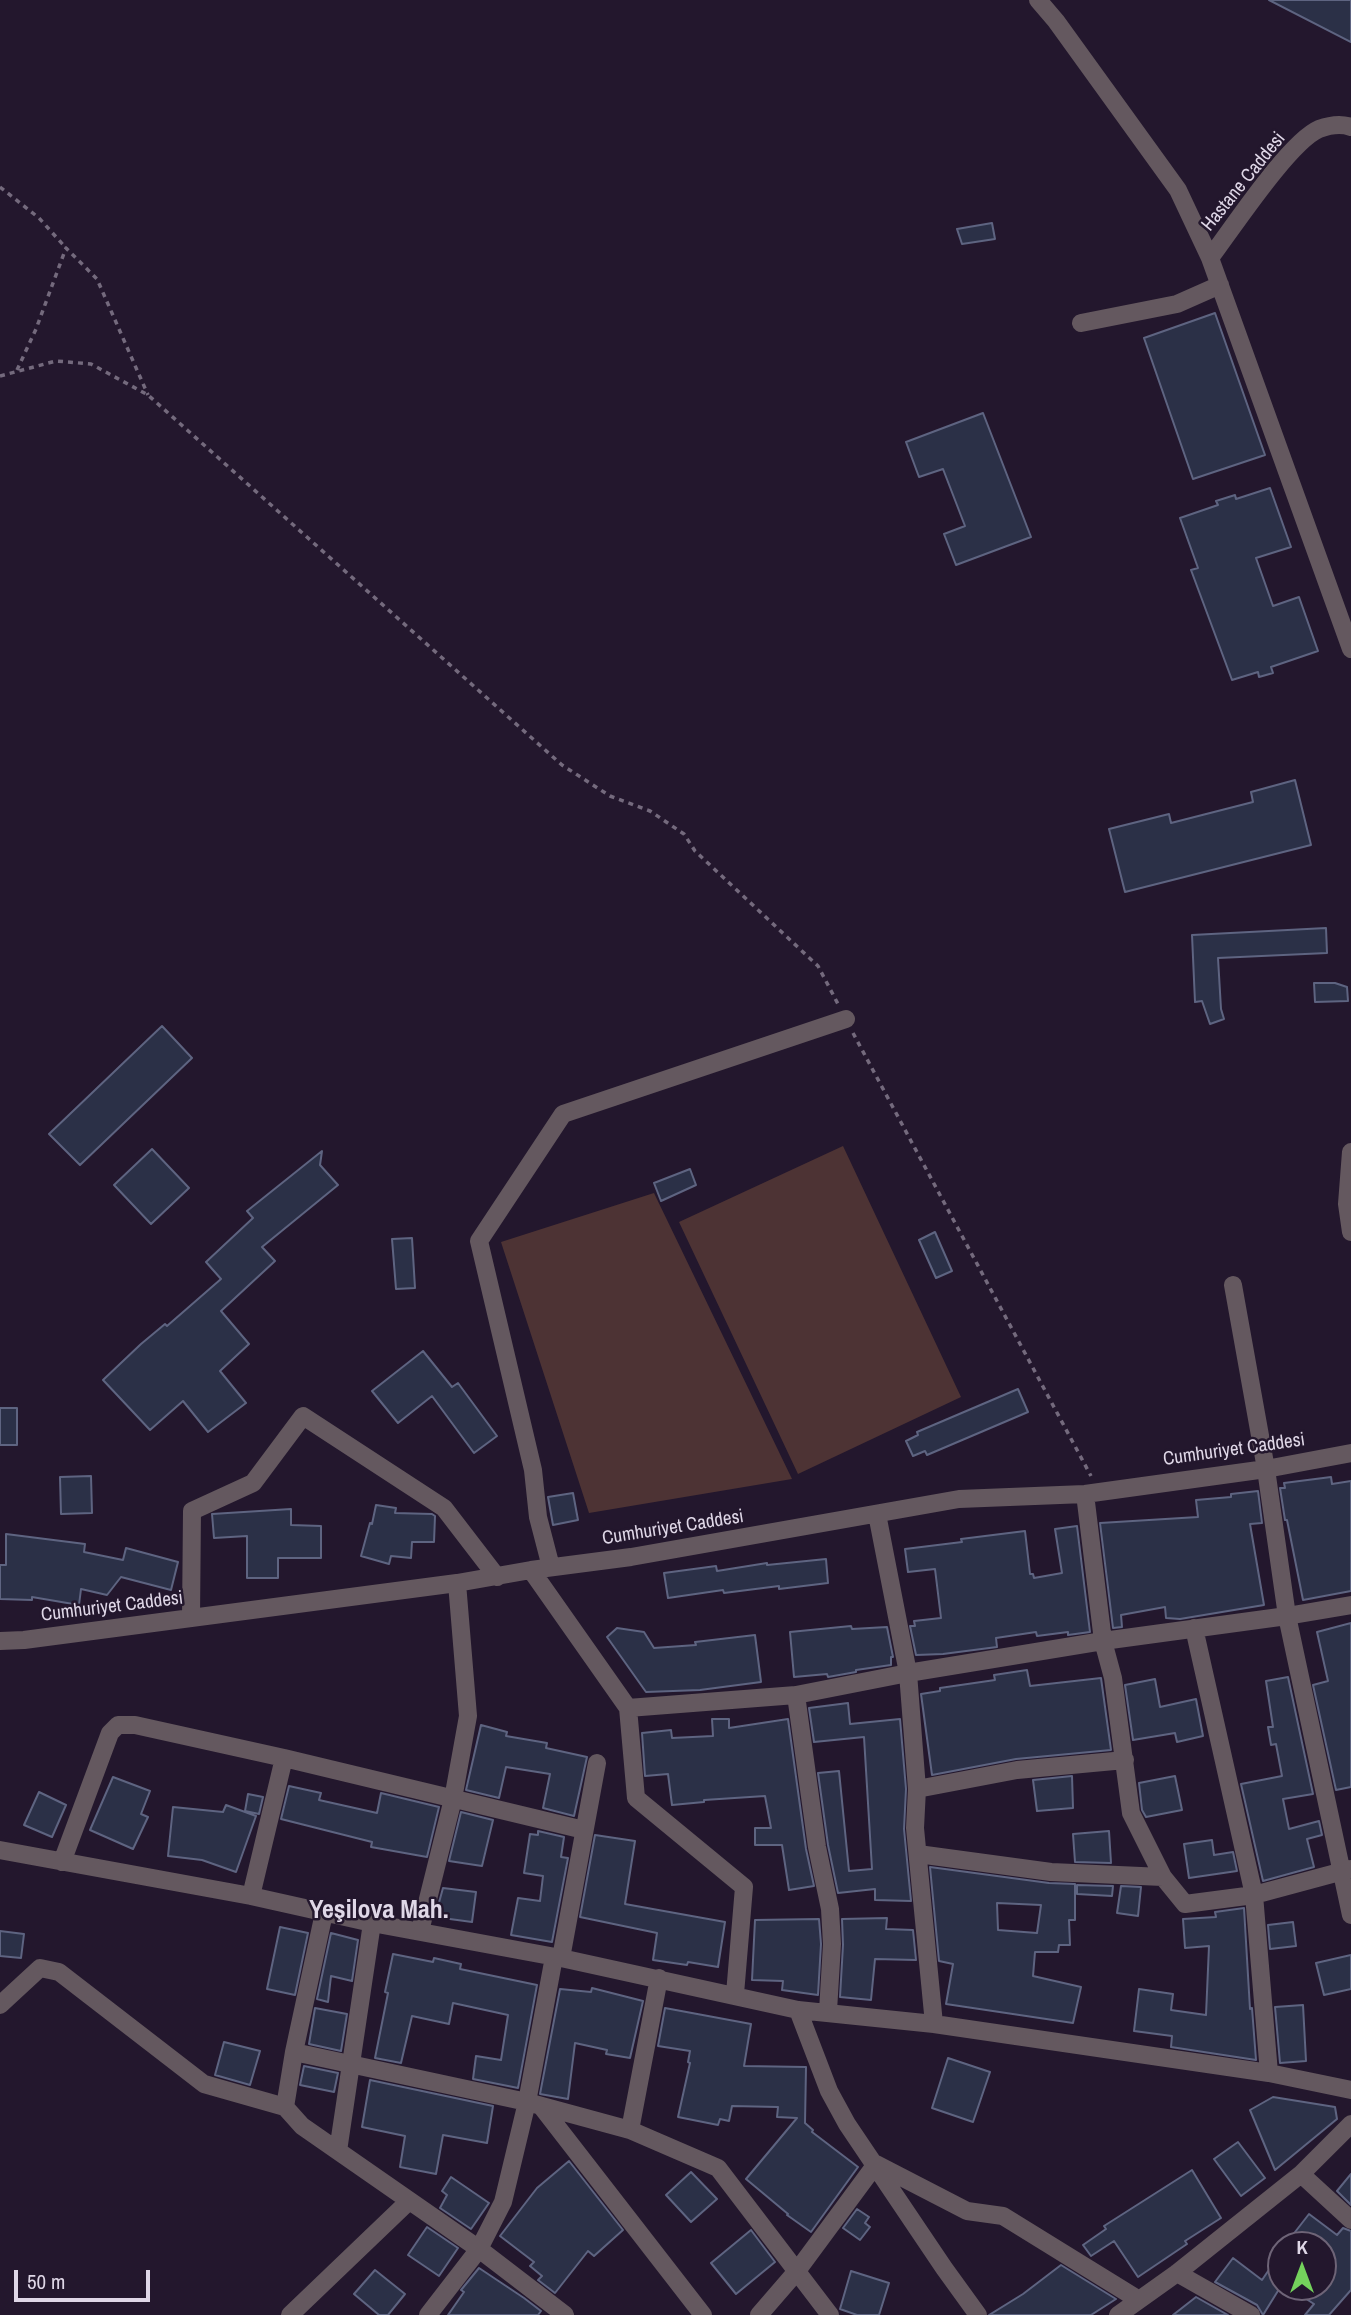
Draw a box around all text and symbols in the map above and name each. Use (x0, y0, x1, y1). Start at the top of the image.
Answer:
street label: Hastane Caddesi (1197, 128, 1291, 236)
street label: Cumhuriyet Caddesi (1162, 1429, 1306, 1471)
street label: Cumhuriyet Caddesi (601, 1506, 745, 1550)
street label: Cumhuriyet Caddesi (40, 1587, 184, 1627)
district label: Yeşilova Mah. (309, 1895, 449, 1927)
north arrow (1267, 2231, 1337, 2301)
text: K (1296, 2234, 1308, 2260)
scale bar (18, 2256, 154, 2300)
text: 50 m (27, 2267, 65, 2296)

